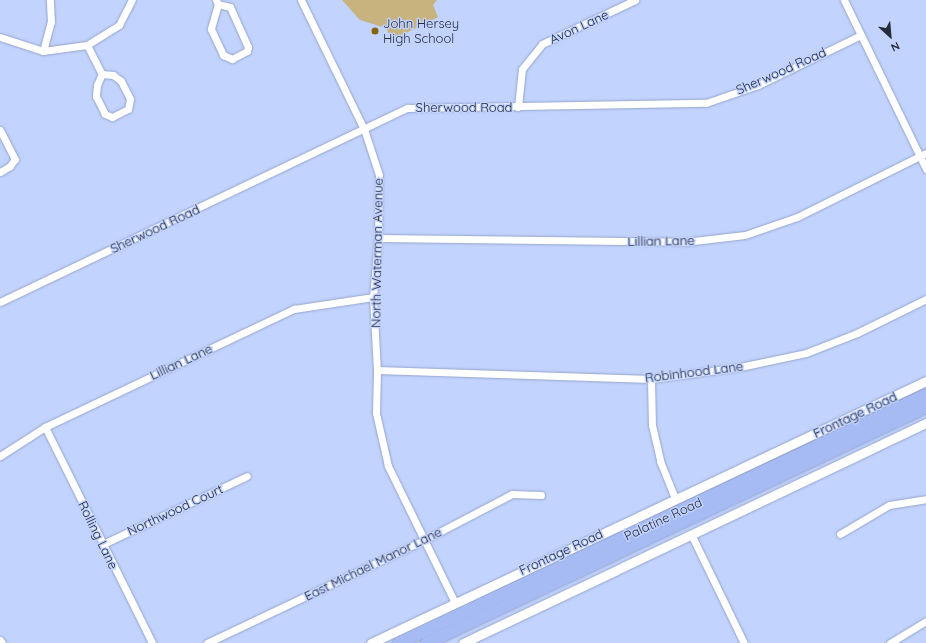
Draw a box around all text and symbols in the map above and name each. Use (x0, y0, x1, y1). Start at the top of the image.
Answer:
street label: Avon Lane (547, 7, 611, 47)
place label: John Hersey High School (383, 16, 459, 47)
north arrow (870, 16, 910, 56)
marker: John Hersey High School (370, 26, 380, 36)
text: N (889, 39, 902, 55)
street label: Sherwood Road (734, 44, 828, 98)
street label: Sherwood Road (416, 99, 512, 115)
street label: North Waterman Avenue (368, 178, 386, 328)
street label: Sherwood Road (108, 201, 202, 257)
street label: Lillian Lane (627, 233, 695, 249)
street label: Lillian Lane (147, 341, 215, 383)
street label: Robinhood Lane (644, 358, 744, 386)
street label: Frontage Road (811, 389, 899, 441)
street label: Northwood Court (124, 481, 226, 539)
street label: Palatine Road (622, 494, 704, 544)
street label: Rolling Lane (75, 498, 121, 572)
street label: East Michael Manor Lane (302, 524, 444, 604)
street label: Frontage Road (517, 526, 605, 578)

